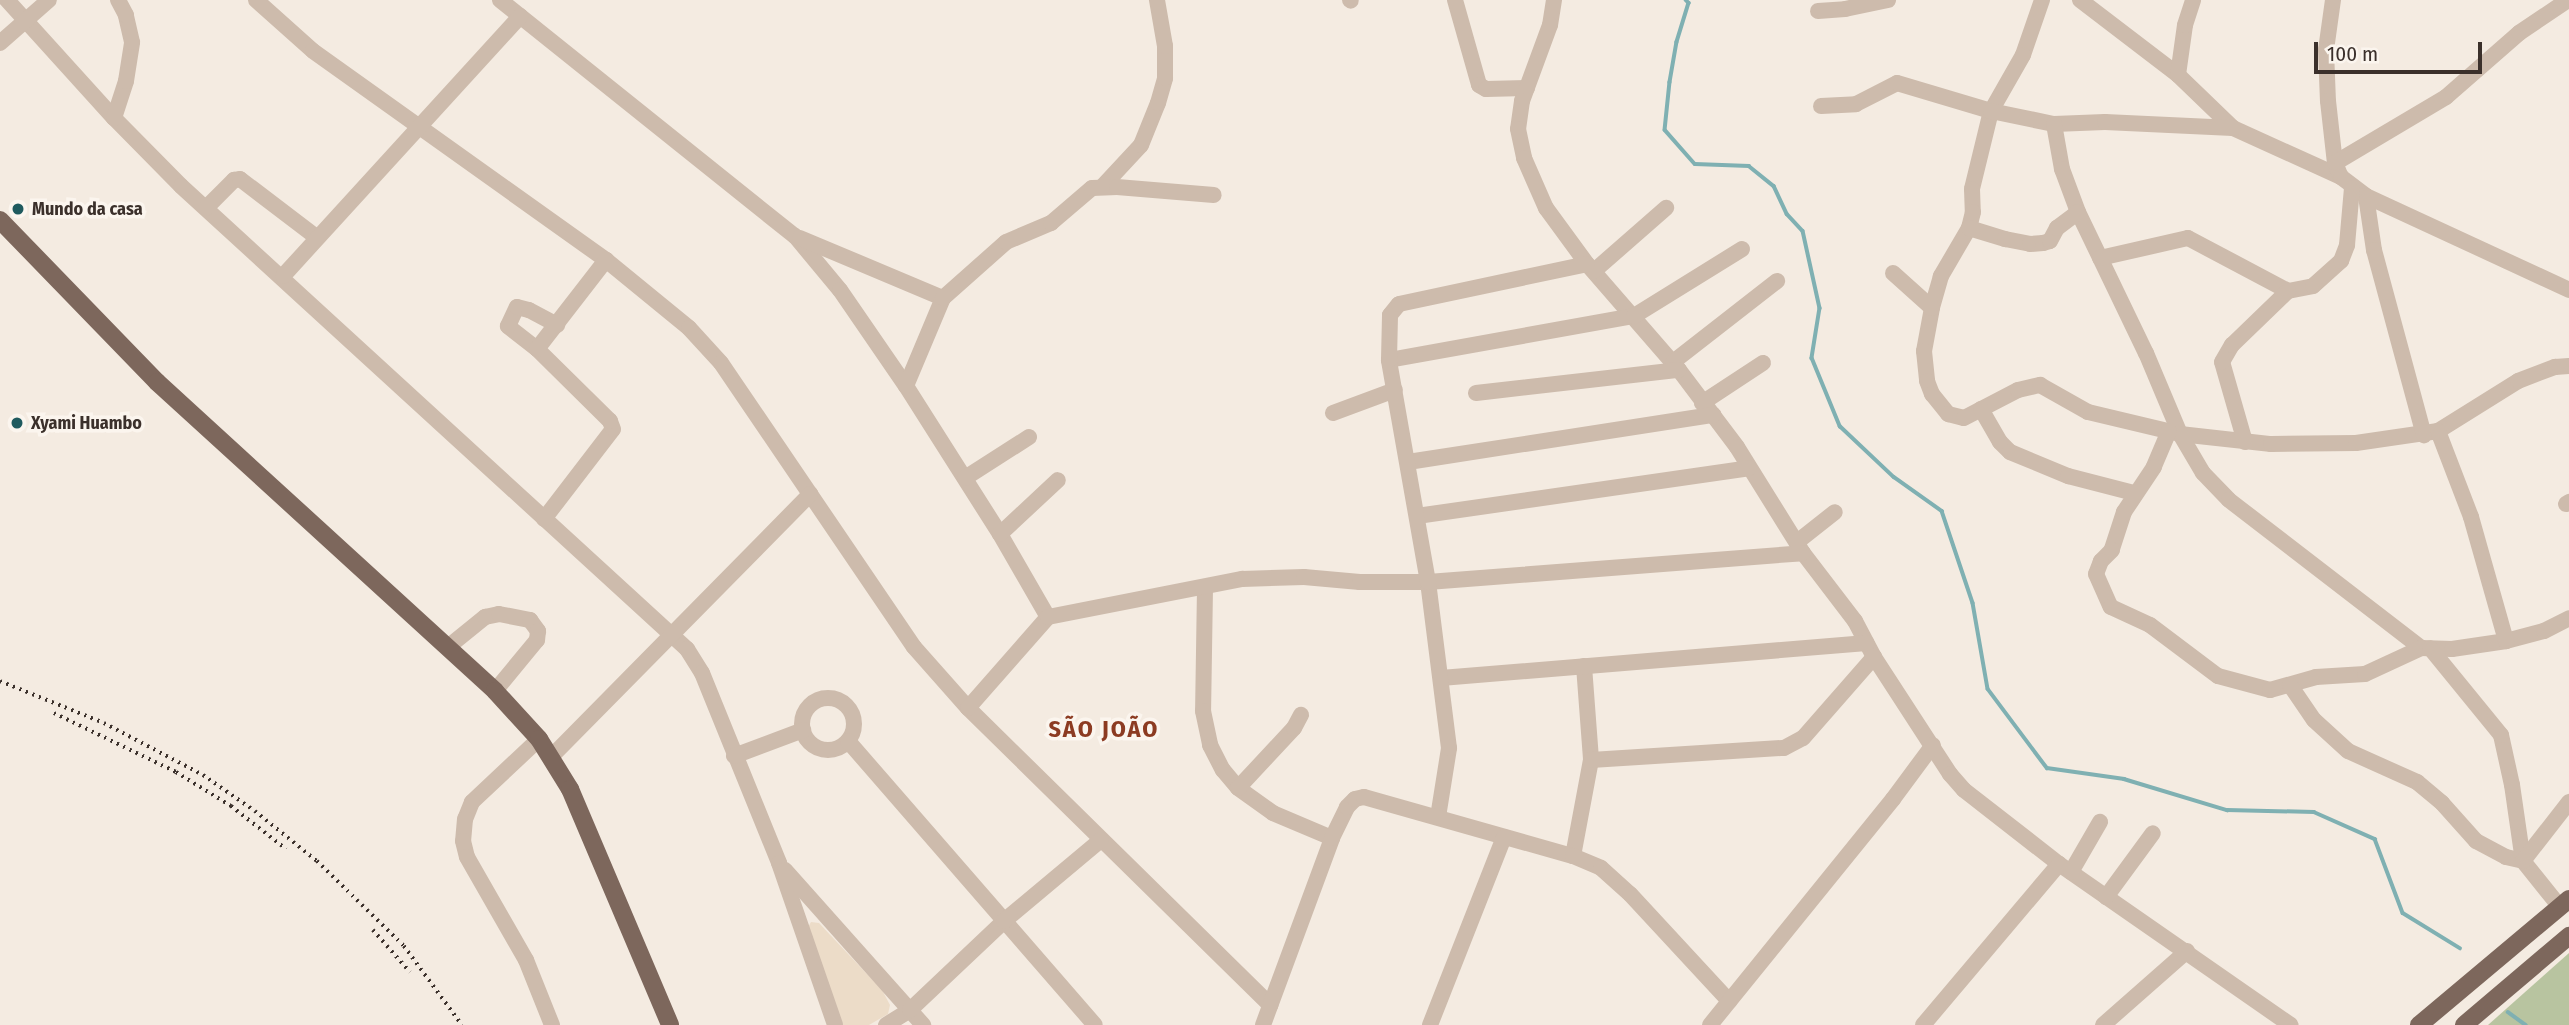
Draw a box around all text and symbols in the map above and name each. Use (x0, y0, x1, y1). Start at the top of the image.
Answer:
scale bar (2317, 28, 2485, 72)
text: 100 m (2327, 41, 2378, 67)
place label: Mundo da casa (32, 198, 143, 220)
marker: Mundo da casa (10, 201, 26, 217)
place label: Xyami Huambo (31, 412, 142, 434)
marker: Xyami Huambo (9, 415, 25, 431)
district label: SÃO JOÃO (1050, 716, 1158, 744)

